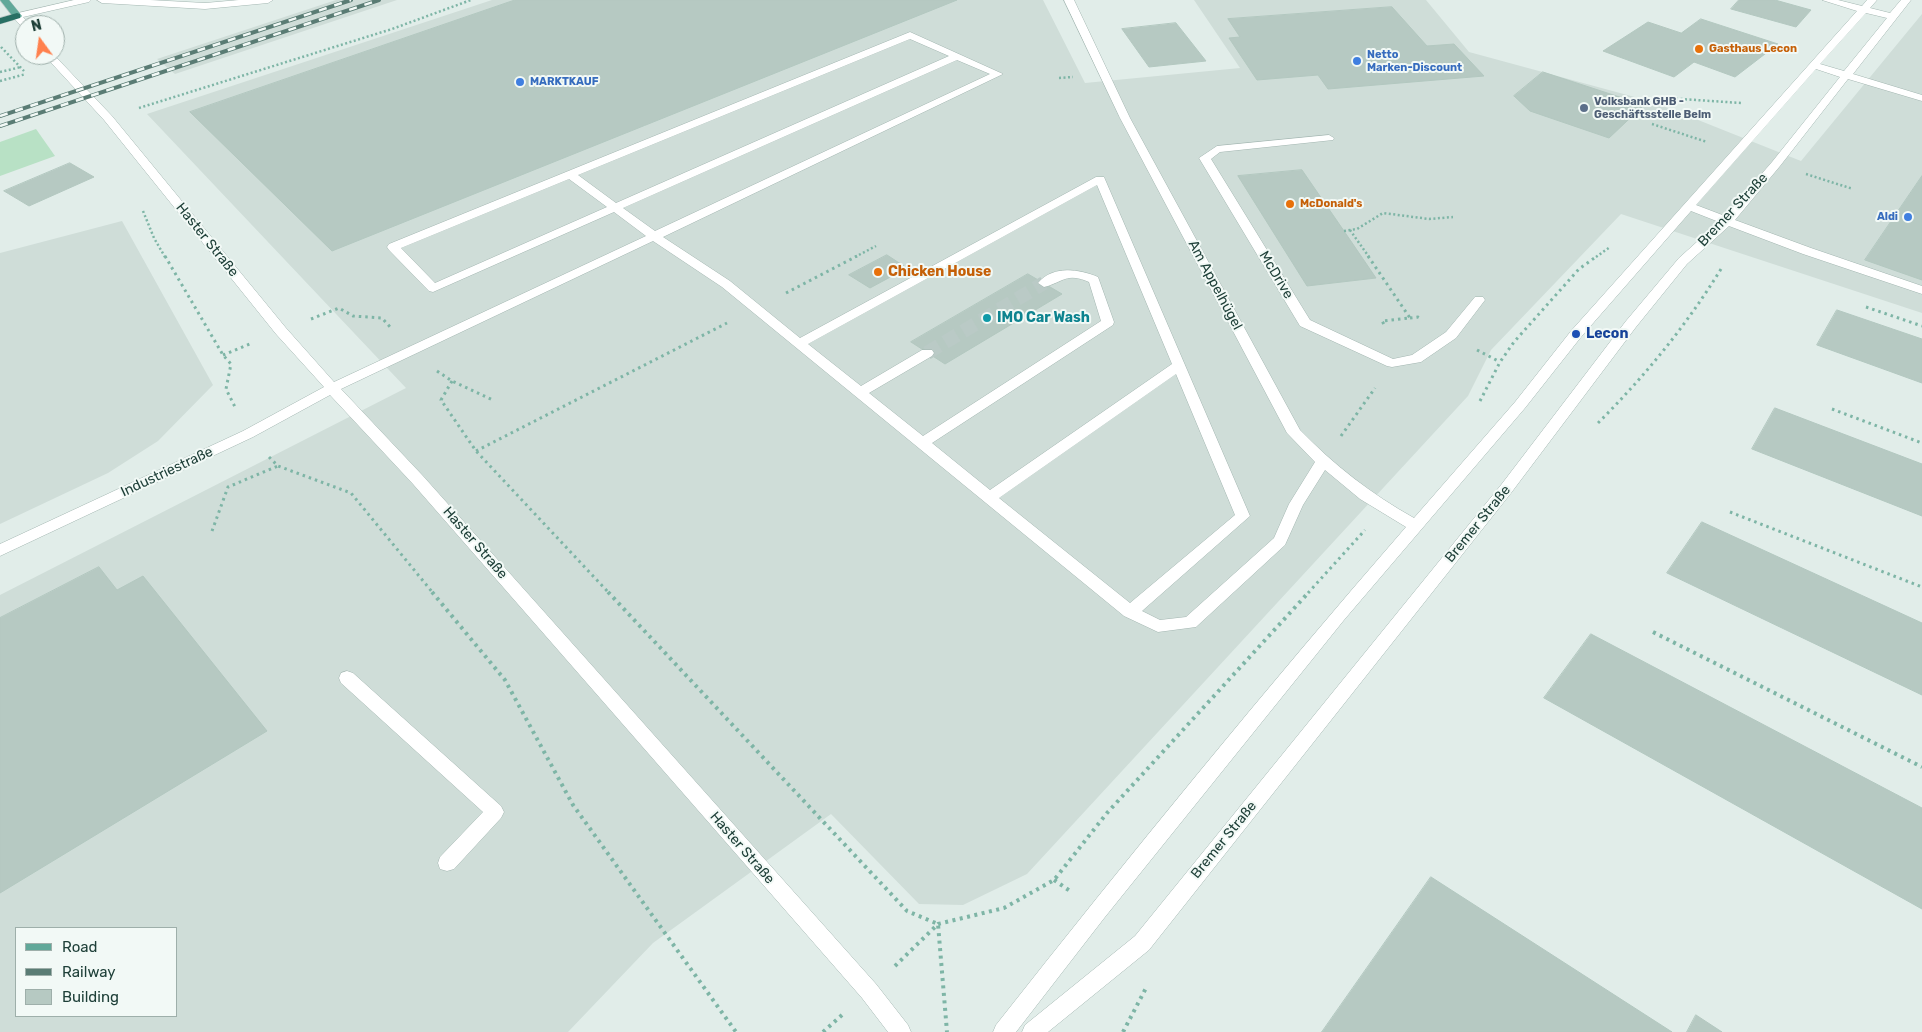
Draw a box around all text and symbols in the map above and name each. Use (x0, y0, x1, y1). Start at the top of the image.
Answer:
north arrow (15, 15, 65, 65)
text: N (30, 16, 43, 35)
place label: Gasthaus Lecon (1709, 42, 1797, 56)
marker: Gasthaus Lecon (1693, 43, 1705, 55)
place label: Netto Marken-Discount (1367, 48, 1462, 74)
marker: Netto Marken-Discount (1351, 55, 1363, 67)
place label: MARKTKAUF (530, 75, 599, 89)
marker: MARKTKAUF (514, 76, 526, 88)
place label: Volksbank GHB - Geschäftsstelle Belm (1594, 95, 1711, 121)
marker: Volksbank GHB - Geschäftsstelle Belm (1578, 102, 1590, 114)
street label: Bremer Straße (1695, 170, 1771, 250)
place label: McDonald's (1300, 197, 1362, 211)
marker: McDonald's (1284, 198, 1296, 210)
street label: Haster Straße (172, 200, 242, 280)
place label: Aldi (1877, 210, 1898, 224)
marker: Aldi (1902, 211, 1914, 223)
street label: Am Appelhügel (1184, 237, 1246, 333)
street label: McDrive (1255, 248, 1297, 302)
place label: Chicken House (888, 264, 991, 280)
marker: Chicken House (872, 266, 884, 278)
place label: IMO Car Wash (997, 310, 1090, 326)
marker: IMO Car Wash (981, 312, 993, 324)
place label: Lecon (1586, 326, 1628, 342)
marker: Lecon (1570, 328, 1582, 340)
street label: Industriestraße (118, 443, 216, 501)
street label: Bremer Straße (1442, 482, 1514, 566)
street label: Haster Straße (439, 503, 511, 583)
street label: Bremer Straße (1188, 798, 1260, 882)
street label: Haster Straße (706, 808, 778, 888)
legend (15, 927, 178, 1017)
text: Road (62, 938, 98, 956)
text: Railway (62, 963, 116, 981)
text: Building (62, 988, 119, 1006)

